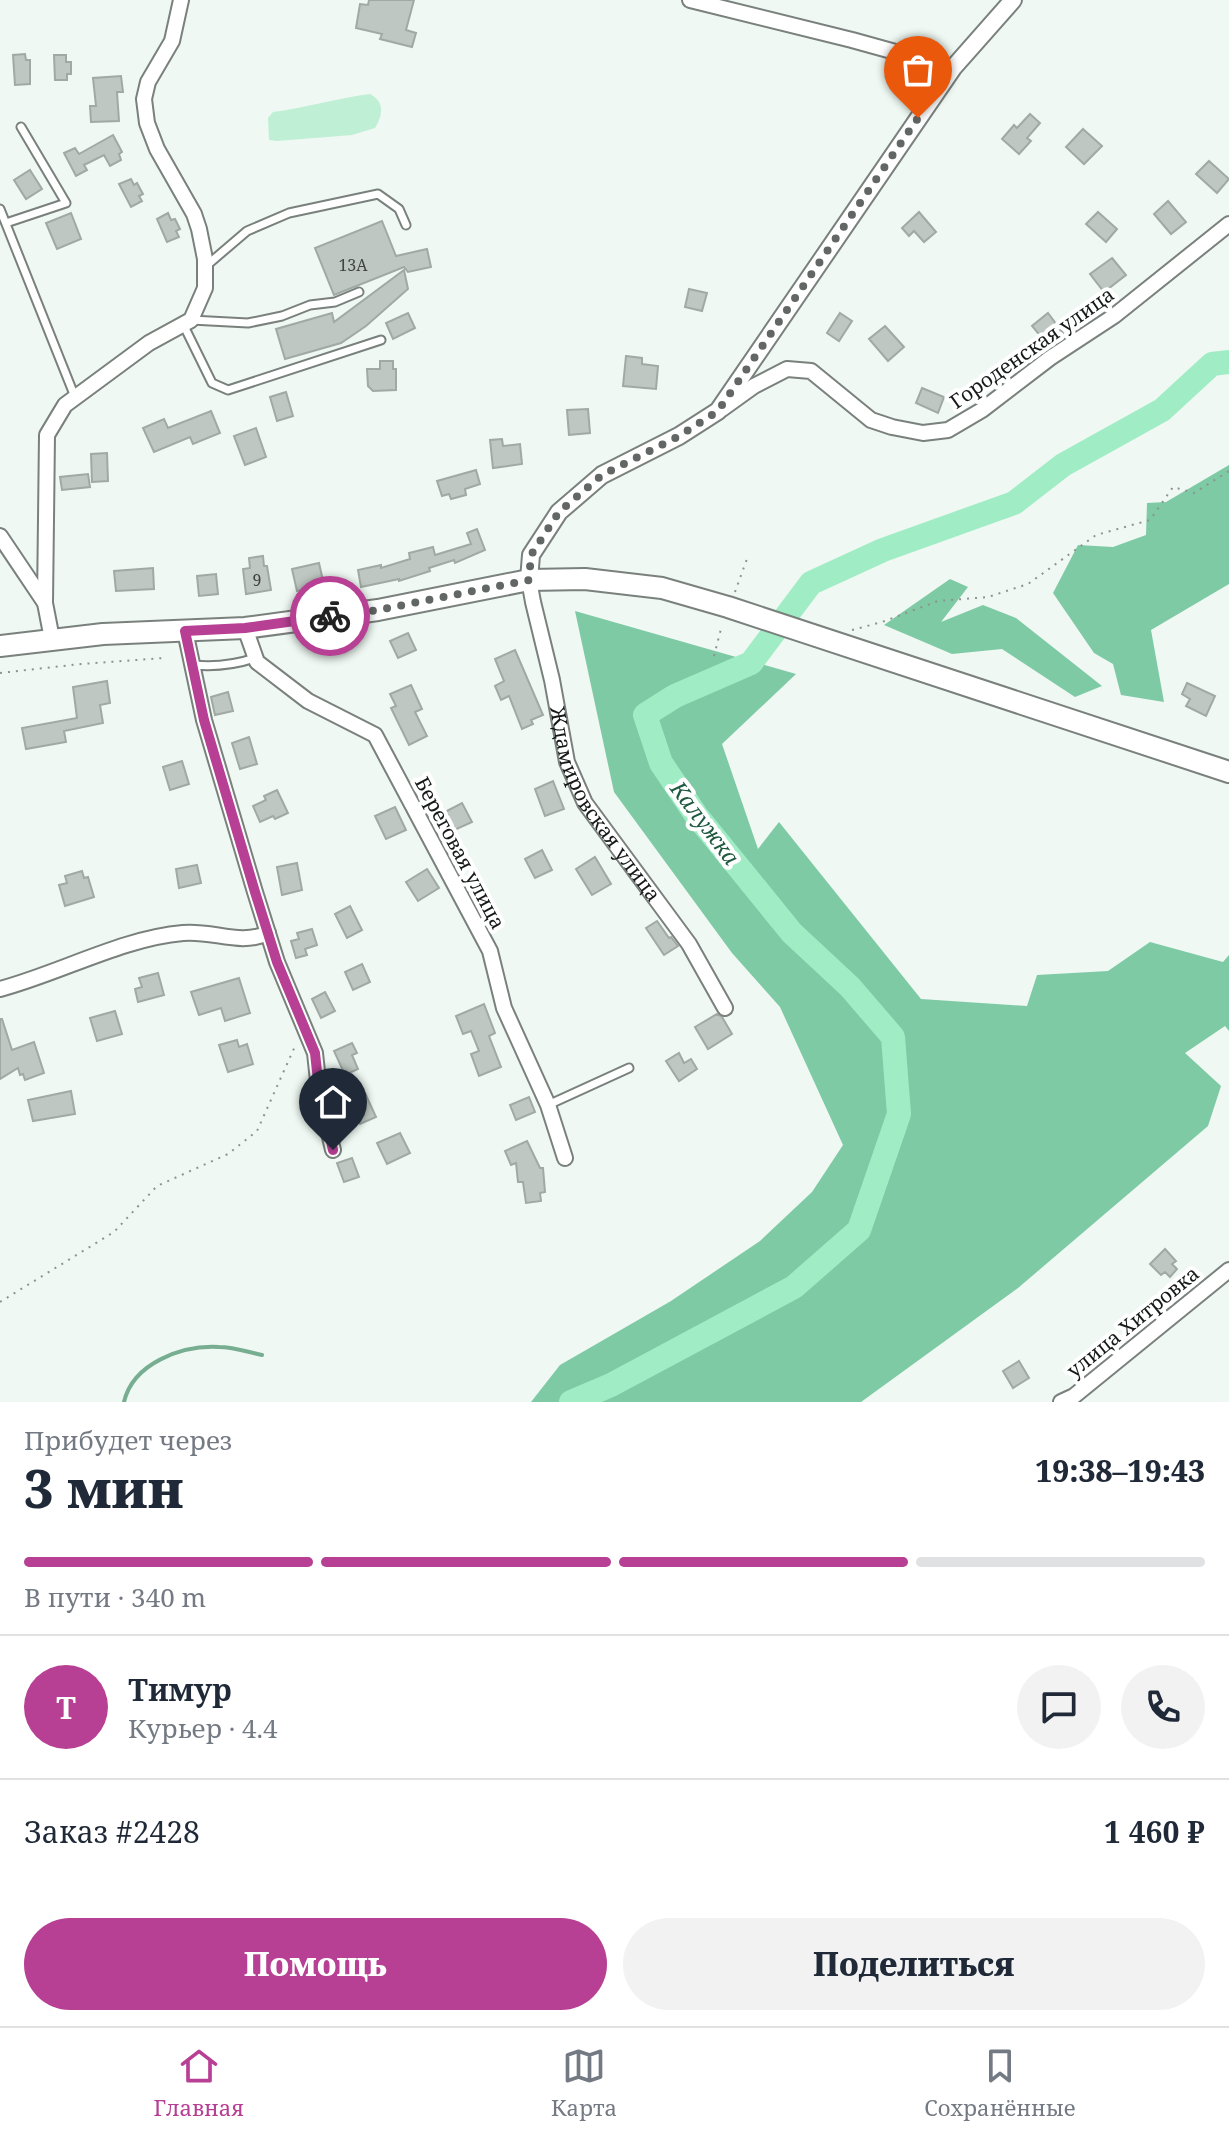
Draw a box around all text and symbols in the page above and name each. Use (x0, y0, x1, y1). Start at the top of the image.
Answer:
pin (884, 36, 952, 118)
icon: bag (896, 48, 940, 92)
house number: 13А (338, 254, 368, 276)
street label: Городенская улица (944, 281, 1119, 415)
house number: 9 (253, 569, 261, 591)
courier (290, 576, 370, 656)
icon: bike (308, 594, 352, 638)
street label: Ждамировская улица (544, 703, 667, 907)
street label: Береговая улица (409, 772, 512, 934)
water label: Калужка (664, 774, 747, 871)
pin (299, 1068, 367, 1150)
icon: home (311, 1080, 355, 1124)
street label: улица Хитровка (1061, 1260, 1204, 1383)
text: Прибудет через (24, 1422, 232, 1458)
text: 19:38–19:43 (1035, 1450, 1205, 1491)
text: 3 мин (24, 1452, 183, 1523)
text: В пути · 340 m (24, 1579, 206, 1615)
button: chat (1017, 1665, 1101, 1749)
button: phone (1121, 1665, 1205, 1749)
text: Тимур (128, 1669, 232, 1710)
text: Т (56, 1687, 76, 1728)
text: Курьер · 4.4 (128, 1710, 278, 1746)
text: Заказ #2428 (24, 1811, 200, 1852)
text: 1 460 ₽ (1104, 1811, 1205, 1852)
button: Помощь (24, 1918, 607, 2010)
button: Поделиться (623, 1918, 1205, 2010)
tab: Главная (154, 2044, 244, 2122)
tab: Карта (551, 2044, 617, 2122)
tab: Сохранённые (924, 2044, 1075, 2122)

